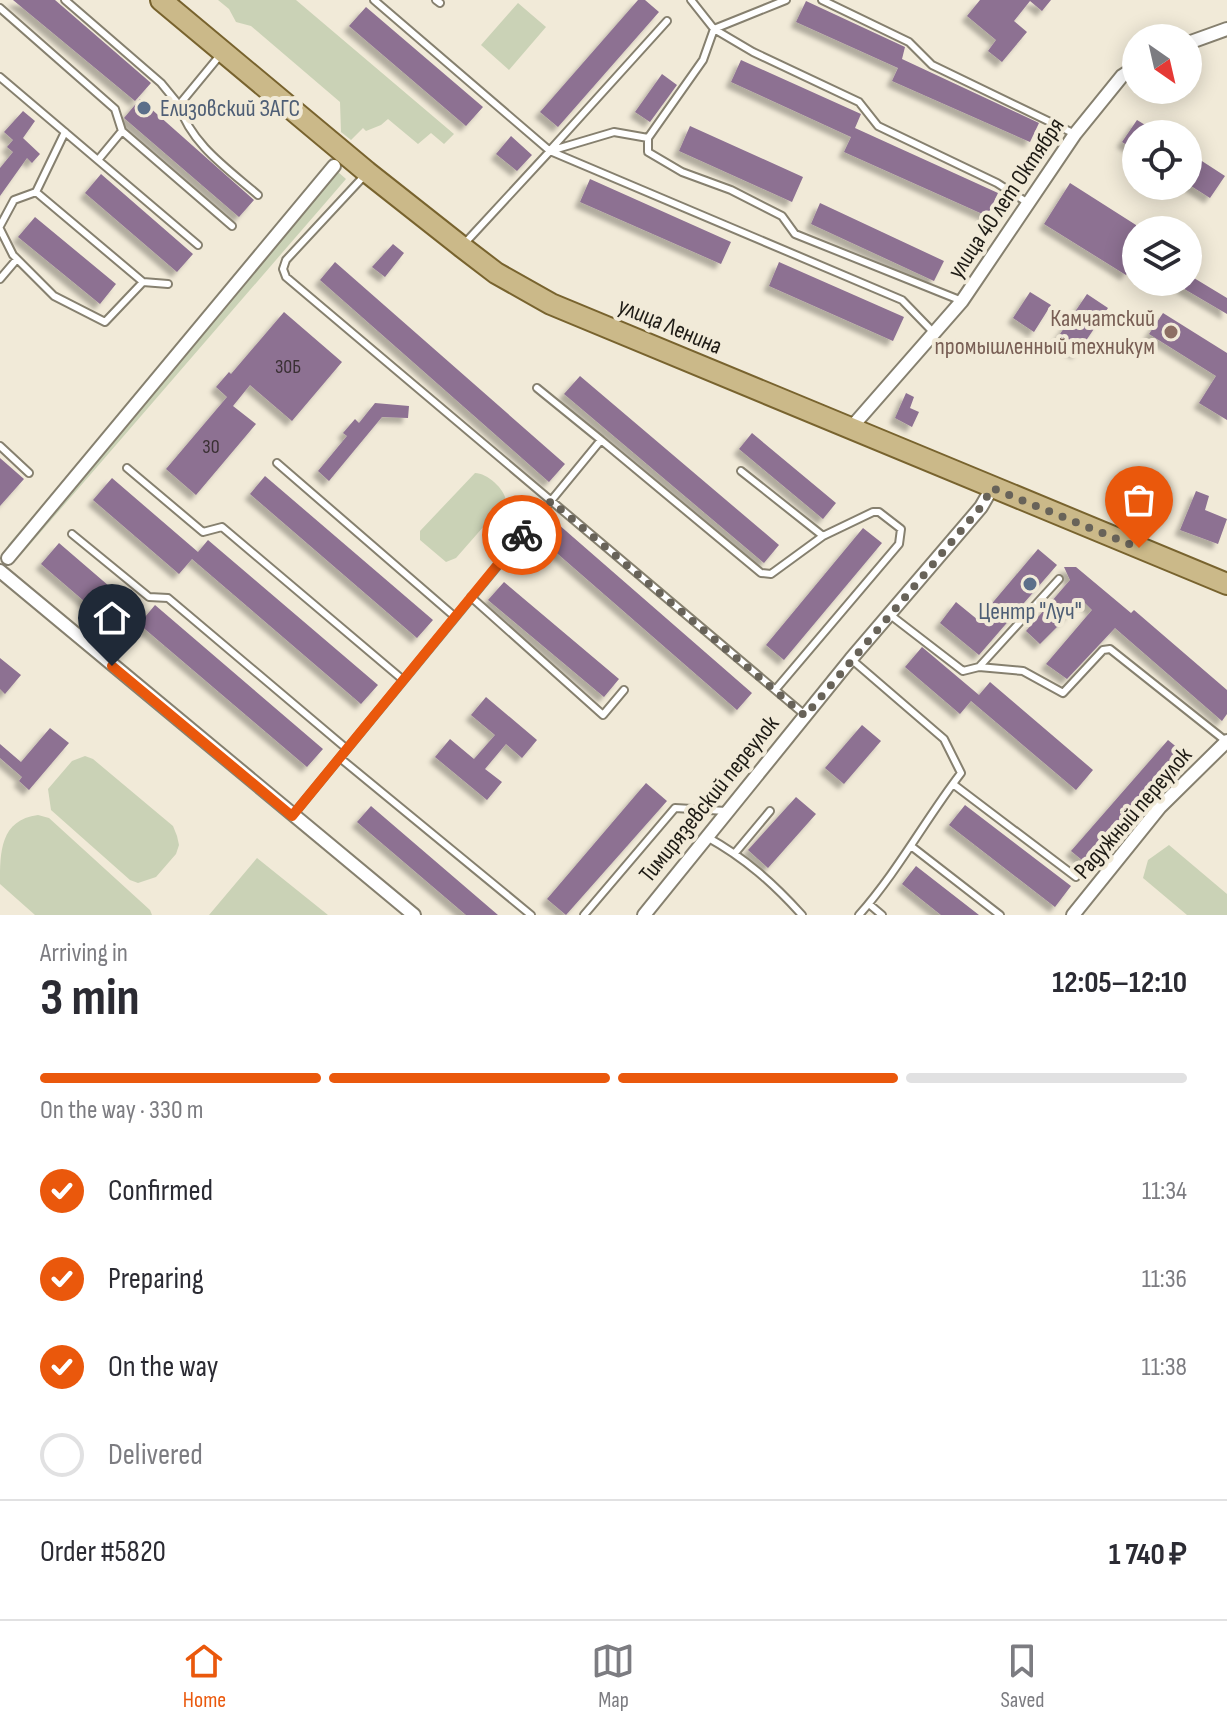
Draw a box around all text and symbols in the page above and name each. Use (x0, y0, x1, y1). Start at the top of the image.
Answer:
north arrow (1122, 24, 1202, 104)
map controls (1122, 24, 1202, 296)
place label: Елизовский ЗАГС (160, 94, 300, 123)
marker: Елизовский ЗАГС (135, 99, 153, 117)
street label: улица 40 лет Октября (942, 112, 1070, 284)
button: locate (1122, 120, 1202, 200)
button: layers (1122, 216, 1202, 296)
street label: улица Ленина (614, 291, 726, 361)
place label: Камчатский промышленный техникум (935, 304, 1155, 361)
marker: Камчатский промышленный техникум (1162, 323, 1180, 341)
house number: 30Б (275, 355, 301, 379)
house number: 30 (202, 435, 220, 459)
pin (1105, 466, 1173, 548)
icon: bag (1117, 478, 1161, 522)
courier (482, 495, 562, 575)
icon: bike (500, 513, 544, 557)
marker: Центр "Луч" (1021, 575, 1039, 593)
pin (78, 584, 146, 666)
icon: home (90, 596, 134, 640)
place label: Центр "Луч" (978, 597, 1082, 626)
street label: Тимирязевский переулок (633, 709, 786, 888)
street label: Радужный переулок (1068, 741, 1199, 885)
text: Arriving in (40, 938, 128, 969)
text: 12:05–12:10 (1052, 965, 1187, 1001)
text: 3 min (40, 967, 140, 1030)
text: On the way · 330 m (40, 1095, 203, 1126)
icon: check (40, 1169, 84, 1213)
text: Confirmed (108, 1173, 213, 1209)
text: 11:34 (1142, 1176, 1187, 1207)
icon: check (40, 1257, 84, 1301)
text: Preparing (108, 1261, 204, 1297)
text: 11:36 (1142, 1264, 1187, 1295)
icon: check (40, 1345, 84, 1389)
text: On the way (108, 1349, 218, 1385)
text: 11:38 (1142, 1352, 1187, 1383)
text: Delivered (108, 1437, 203, 1473)
text: Order #5820 (40, 1534, 166, 1570)
text: 1 740 ₽ (1109, 1537, 1187, 1573)
tab: Home (182, 1639, 226, 1714)
tab: Map (591, 1639, 635, 1714)
tab: Saved (1000, 1639, 1045, 1714)

